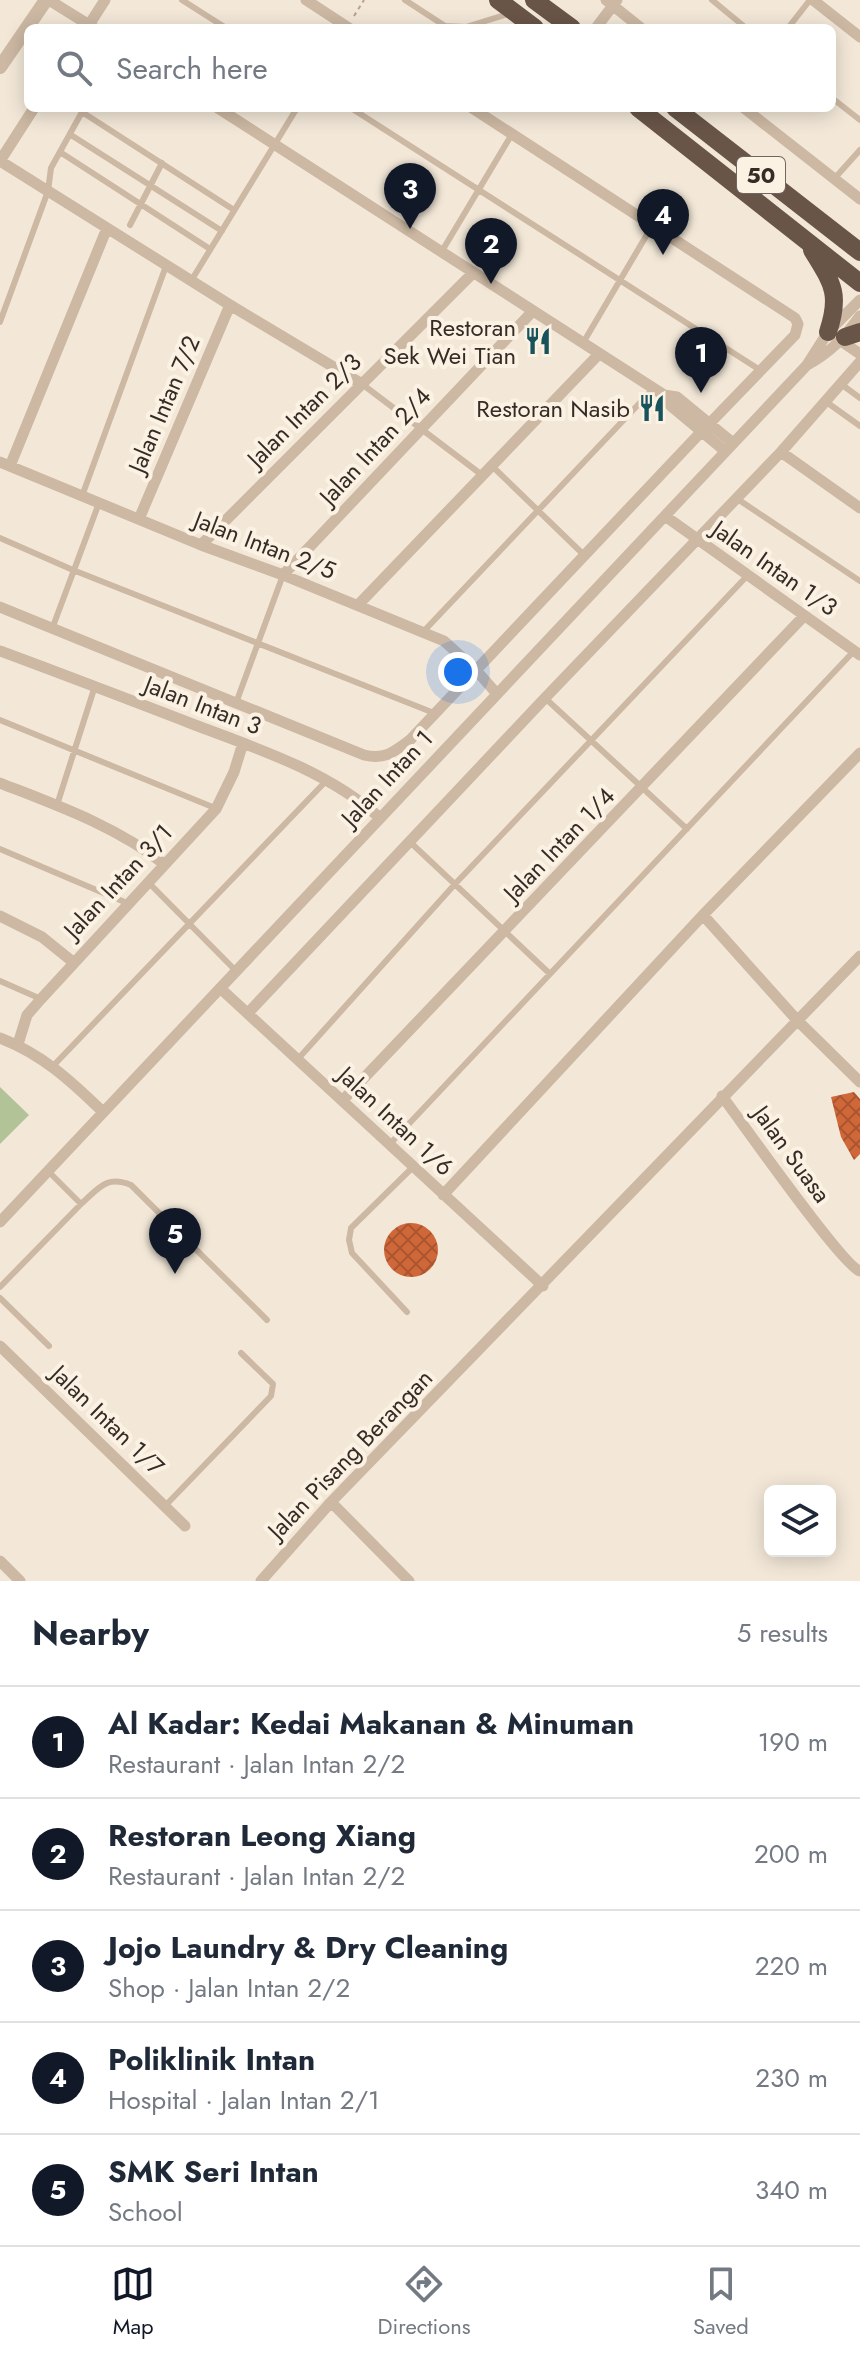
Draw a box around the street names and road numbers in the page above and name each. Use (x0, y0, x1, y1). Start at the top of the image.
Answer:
road number: 50 (737, 157, 785, 193)
street label: Jalan Intan 7/2 (118, 330, 209, 481)
street label: Jalan Intan 2/3 (237, 345, 369, 477)
street label: Jalan Intan 2/4 (309, 379, 439, 515)
street label: Jalan Intan 2/5 (186, 501, 341, 588)
street label: Jalan Intan 1/3 (703, 510, 845, 624)
street label: Jalan Intan 3 (137, 666, 267, 743)
street label: Jalan Intan 1 (331, 722, 441, 836)
street label: Jalan Intan 1/4 (493, 779, 623, 911)
street label: Jalan Intan 3/1 (53, 816, 180, 948)
street label: Jalan Intan 1/6 (328, 1056, 462, 1184)
street label: Jalan Suasa (743, 1096, 839, 1210)
street label: Jalan Intan 1/7 (41, 1355, 173, 1483)
street label: Jalan Pisang Berangan (257, 1361, 440, 1549)

